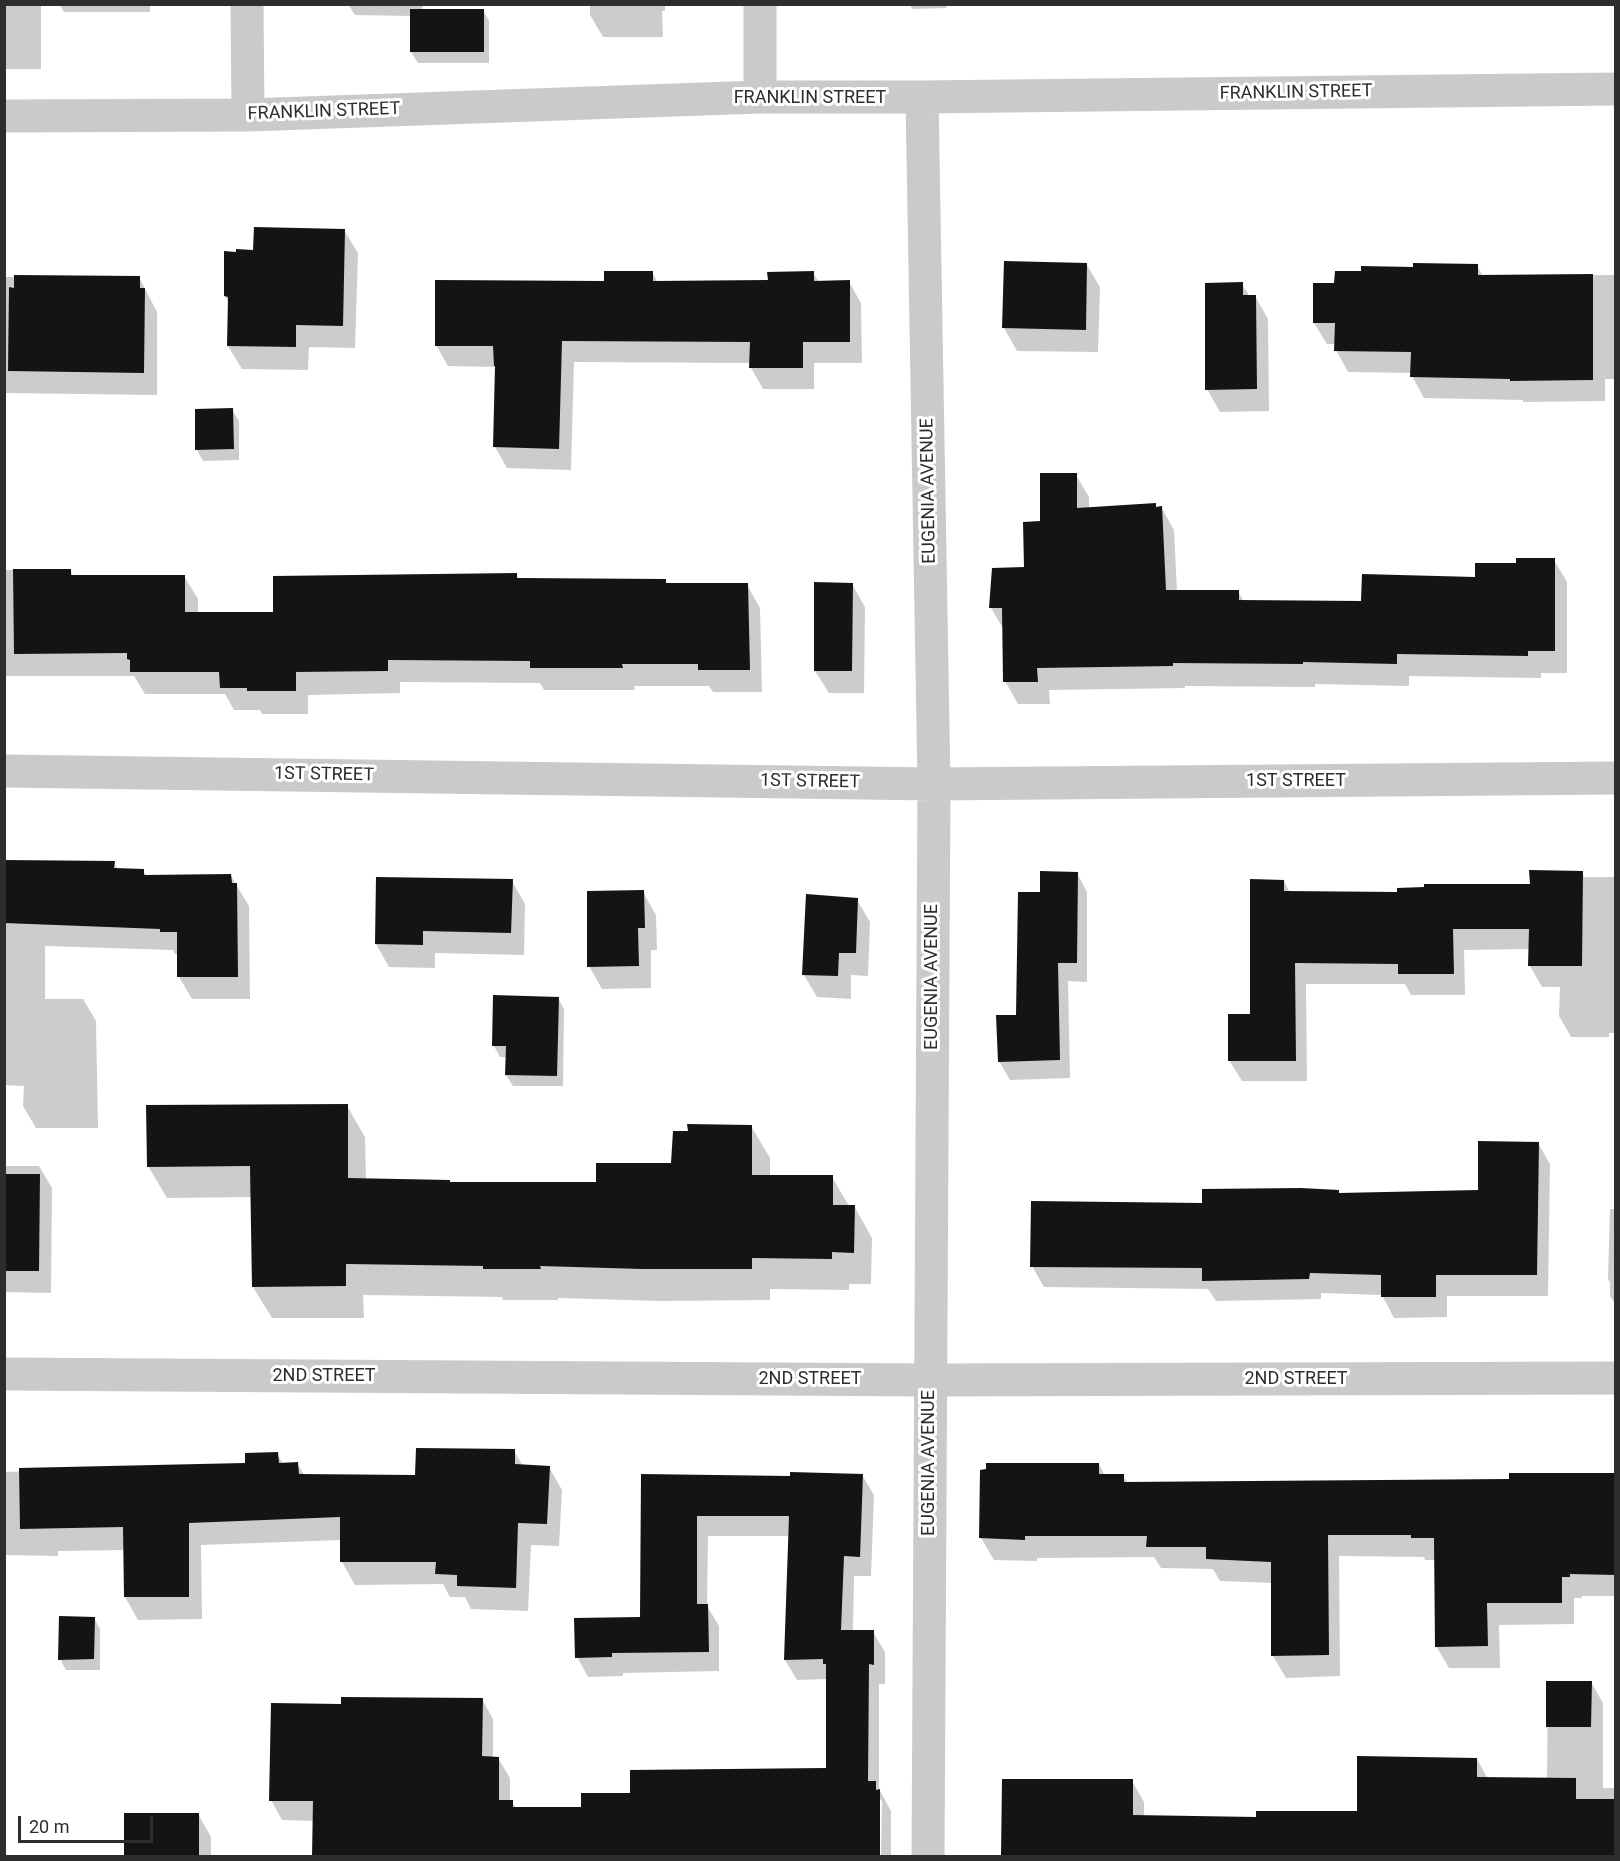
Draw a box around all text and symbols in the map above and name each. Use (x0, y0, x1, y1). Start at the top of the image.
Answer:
street label: FRANKLIN STREET (1219, 81, 1373, 105)
street label: FRANKLIN STREET (734, 87, 886, 109)
street label: FRANKLIN STREET (247, 99, 401, 125)
street label: EUGENIA AVENUE (917, 418, 941, 564)
street label: 1ST STREET (274, 763, 374, 787)
street label: 1ST STREET (760, 770, 860, 794)
street label: 1ST STREET (1246, 770, 1346, 792)
street label: EUGENIA AVENUE (921, 904, 943, 1050)
street label: 2ND STREET (272, 1365, 376, 1387)
street label: 2ND STREET (758, 1368, 862, 1390)
street label: 2ND STREET (1244, 1368, 1348, 1390)
street label: EUGENIA AVENUE (918, 1390, 940, 1536)
scale bar (21, 1804, 156, 1842)
text: 20 m (29, 1816, 69, 1837)

